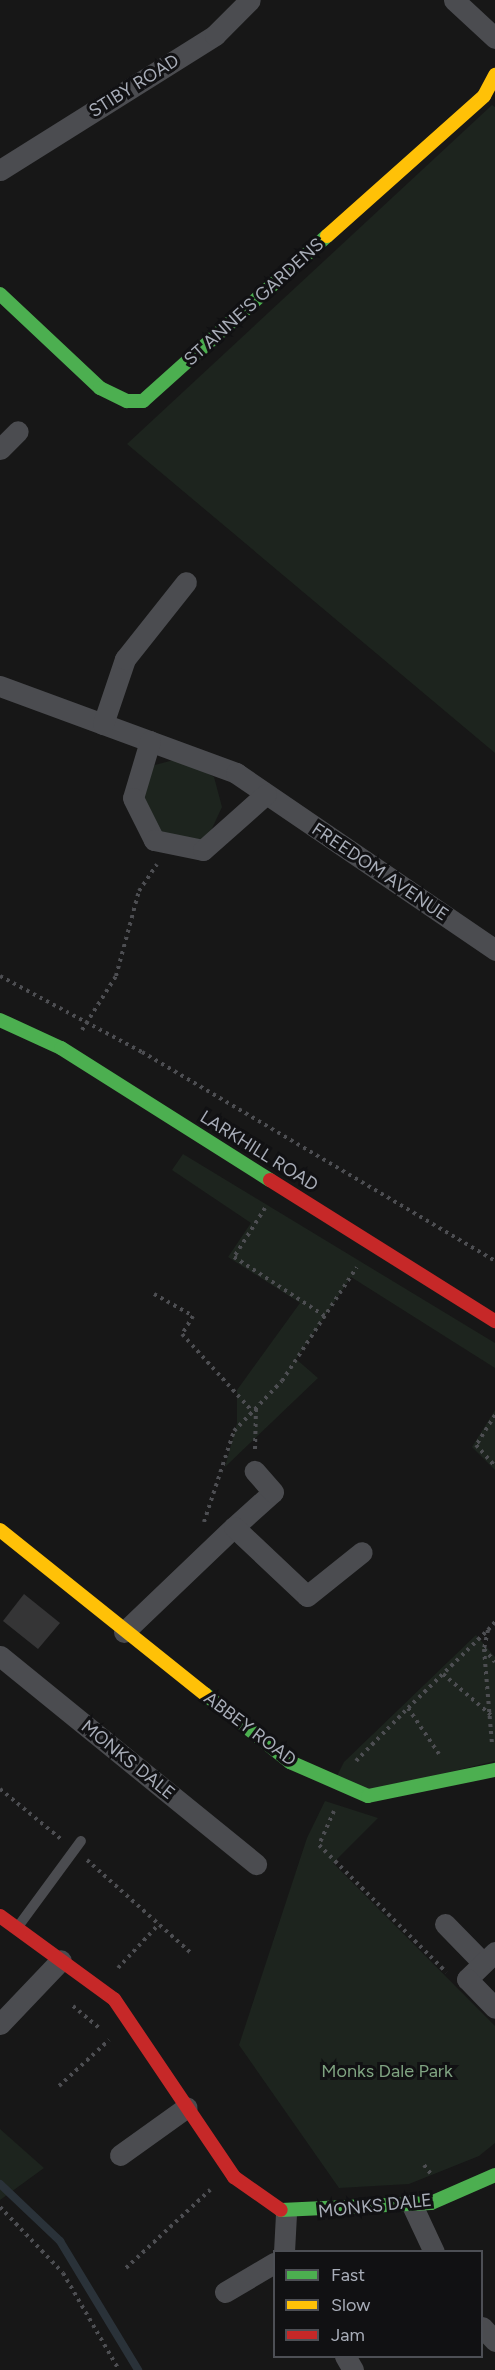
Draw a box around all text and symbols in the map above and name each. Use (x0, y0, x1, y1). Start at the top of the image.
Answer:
street label: STIBY ROAD (85, 50, 183, 122)
street label: ST ANNE'S GARDENS (180, 234, 328, 370)
street label: FREEDOM AVENUE (308, 818, 452, 926)
street label: LARKHILL ROAD (196, 1106, 322, 1196)
street label: ABBEY ROAD (200, 1687, 300, 1771)
street label: MONKS DALE (77, 1716, 179, 1804)
park label: Monks Dale Park (321, 2060, 453, 2082)
street label: MONKS DALE (317, 2189, 433, 2223)
legend (273, 2250, 483, 2358)
text: Fast (331, 2264, 365, 2286)
text: Slow (331, 2294, 370, 2316)
text: Jam (331, 2324, 365, 2346)

